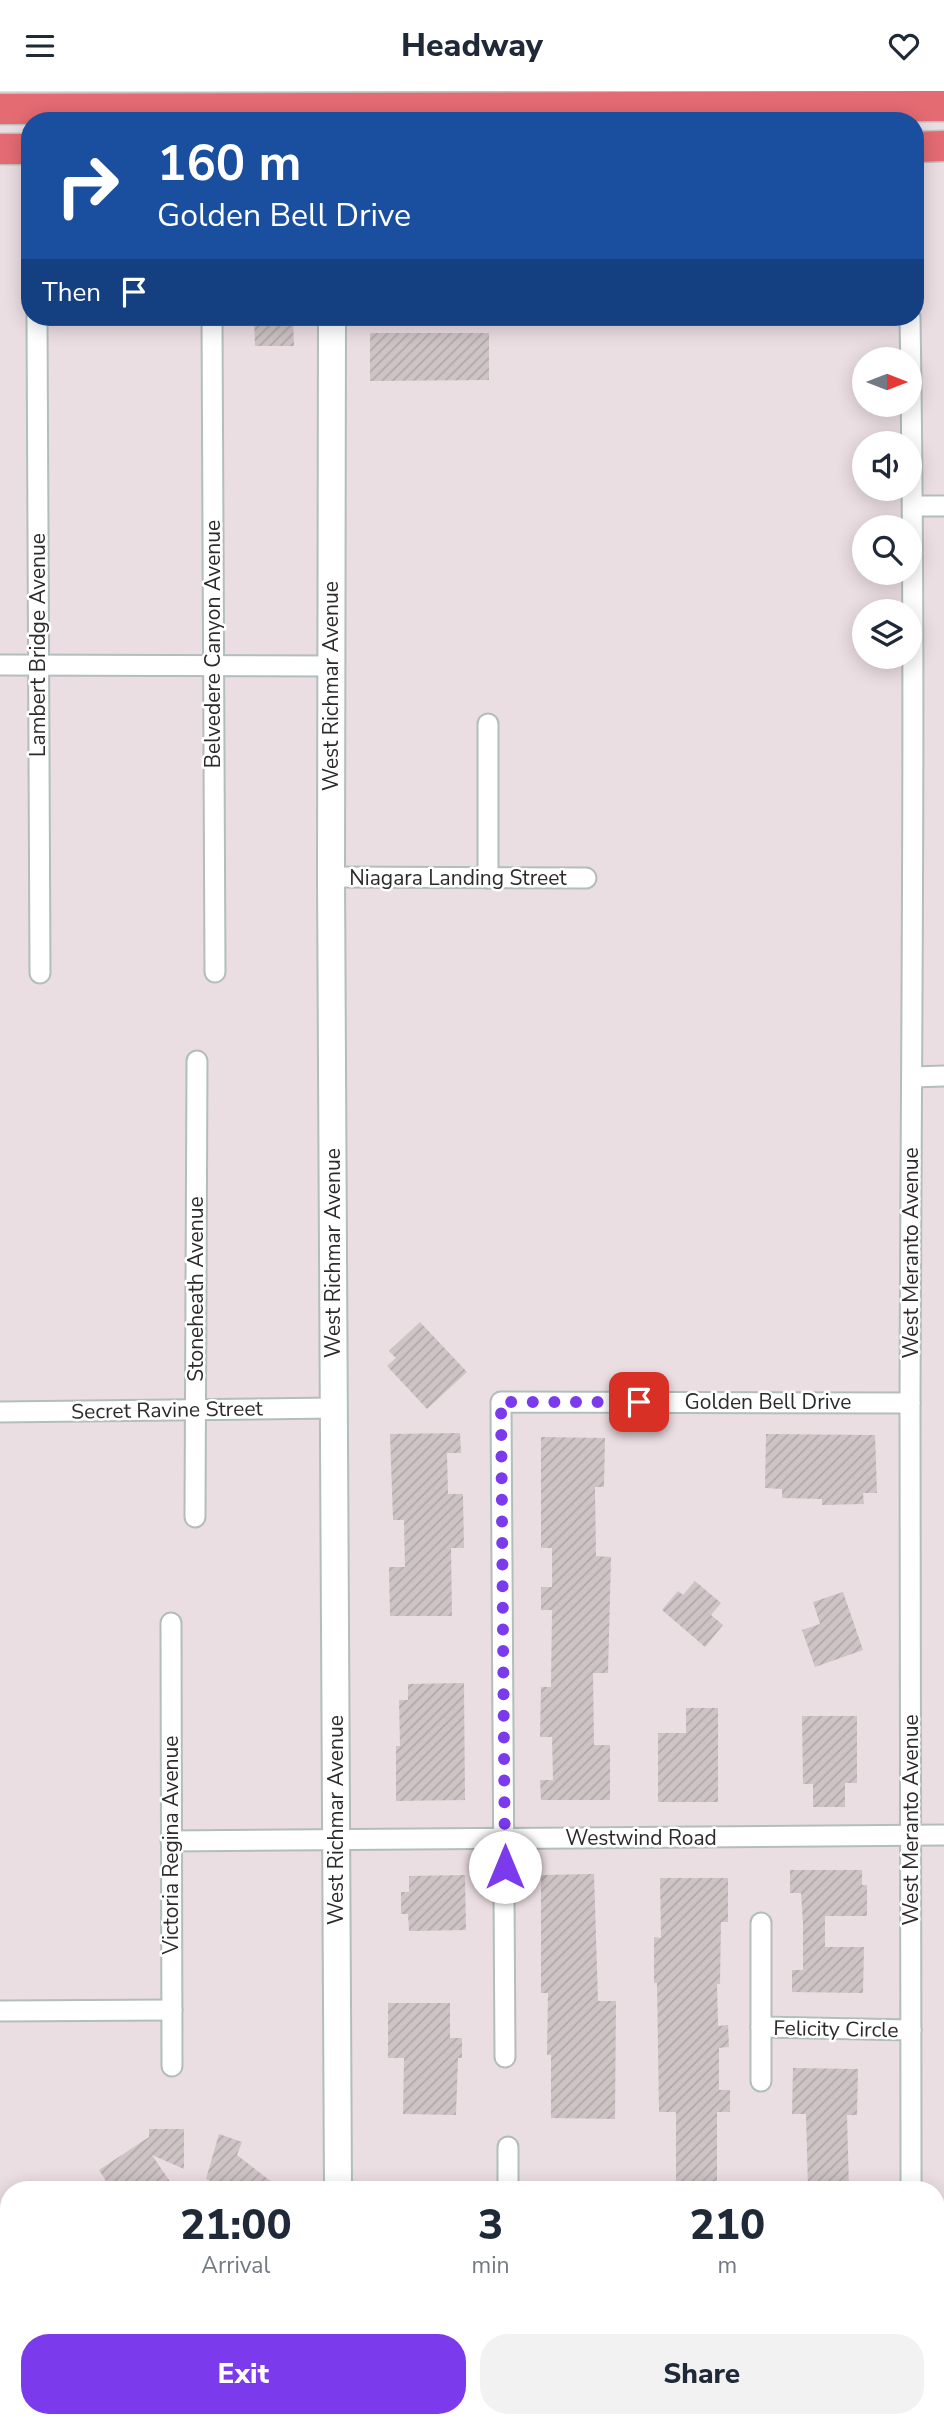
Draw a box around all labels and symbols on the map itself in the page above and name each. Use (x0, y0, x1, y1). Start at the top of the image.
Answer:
north arrow (852, 347, 922, 417)
street label: Belvedere Canyon Avenue (199, 520, 227, 768)
street label: Lambert Bridge Avenue (24, 533, 52, 757)
street label: West Richmar Avenue (317, 581, 345, 791)
street label: Niagara Landing Street (349, 864, 567, 892)
street label: West Meranto Avenue (897, 1147, 925, 1359)
street label: West Richmar Avenue (319, 1148, 347, 1358)
street label: Stoneheath Avenue (182, 1196, 210, 1382)
pin (609, 1372, 669, 1432)
street label: Golden Bell Drive (685, 1388, 851, 1416)
street label: Secret Ravine Street (71, 1394, 264, 1426)
street label: West Meranto Avenue (897, 1714, 925, 1926)
street label: West Richmar Avenue (322, 1715, 350, 1925)
street label: Victoria Regina Avenue (157, 1736, 185, 1956)
street label: Westwind Road (565, 1824, 717, 1852)
position arrow (468, 1830, 542, 1904)
street label: Felicity Circle (773, 2014, 899, 2044)

